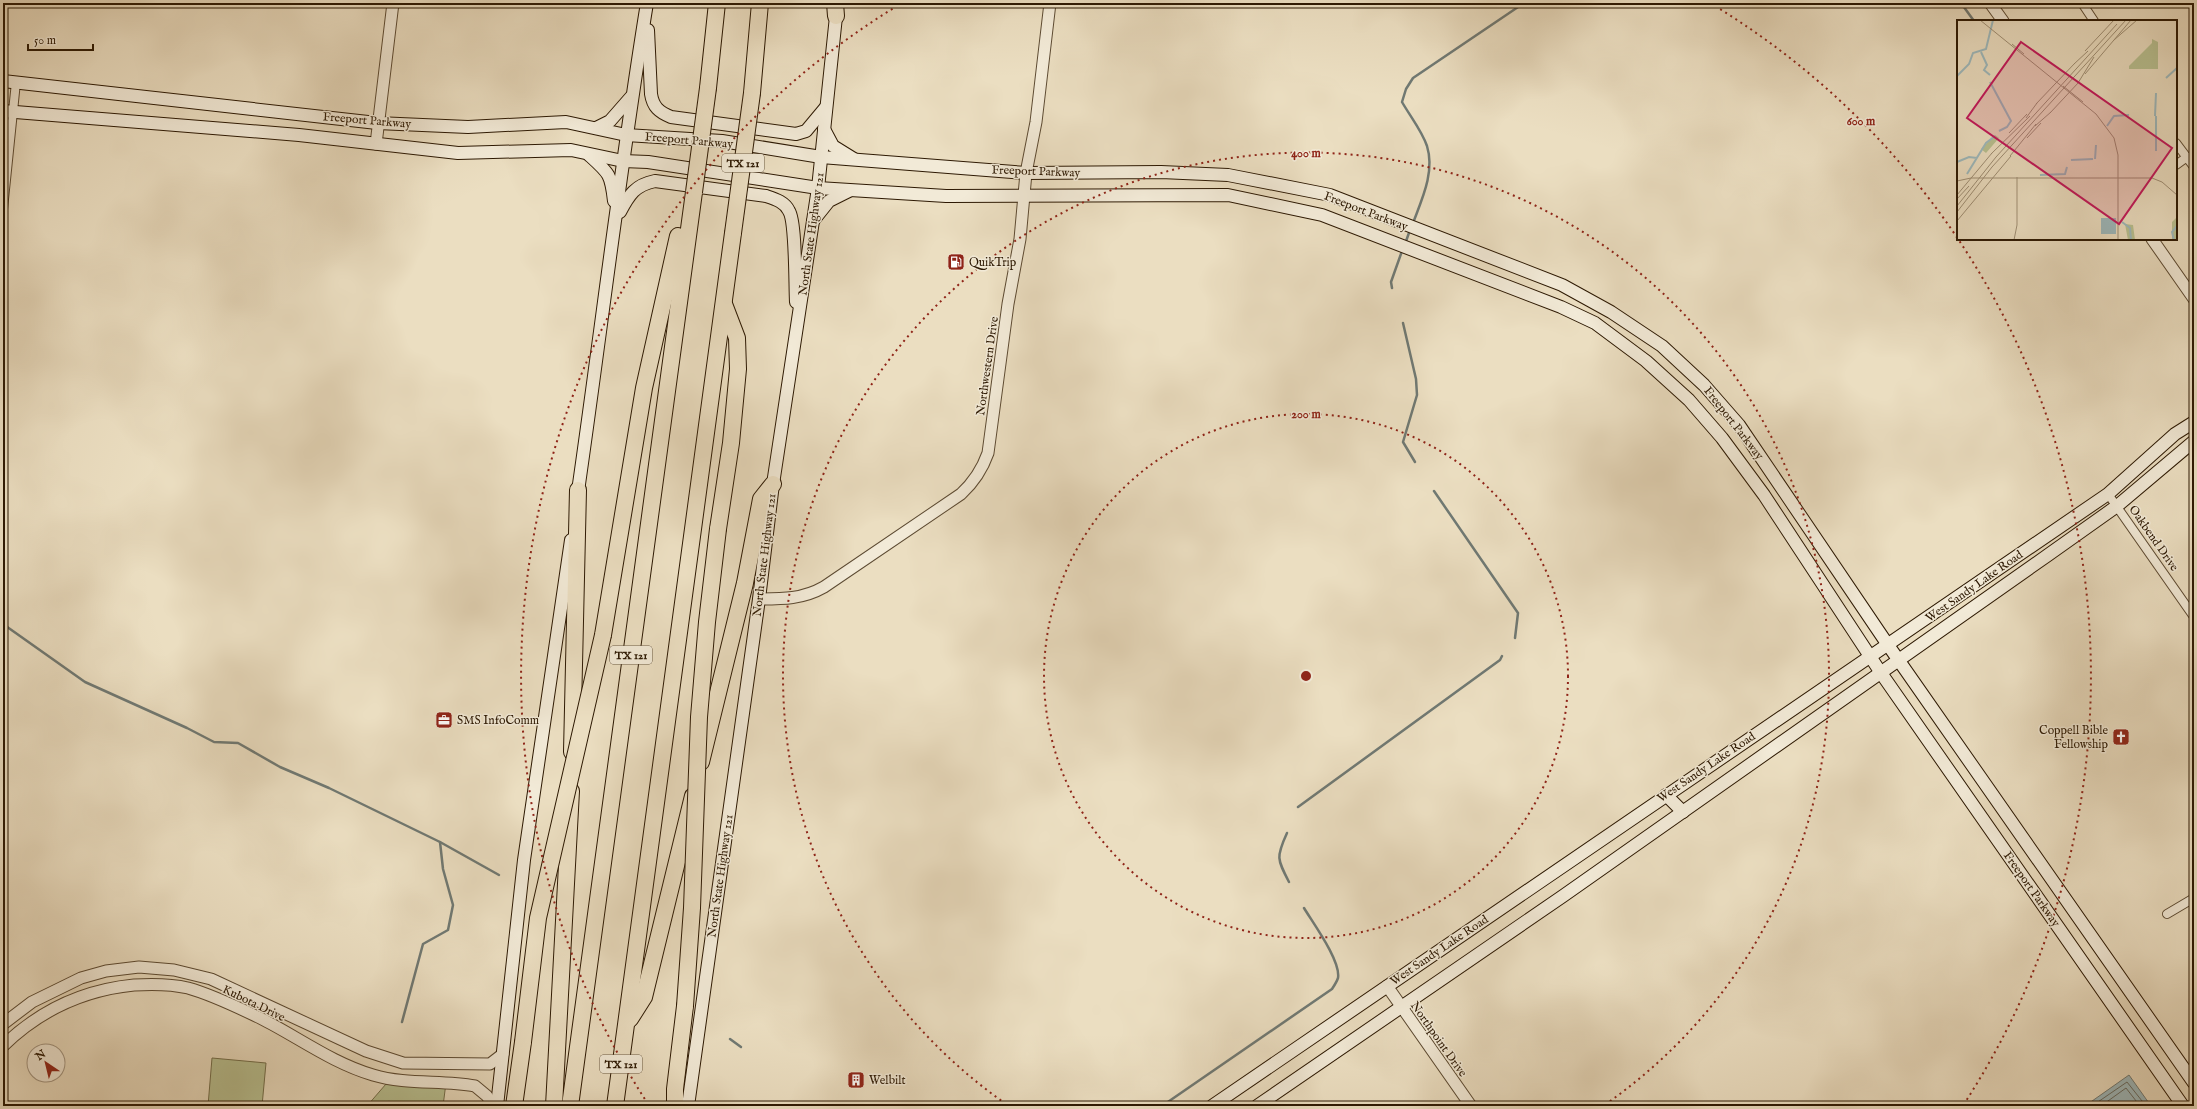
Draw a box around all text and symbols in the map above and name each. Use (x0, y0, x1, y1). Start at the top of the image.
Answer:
inset map (1957, 20, 2177, 240)
scale bar (28, 26, 93, 52)
text: 50 m (34, 33, 56, 48)
street label: Freeport Parkway (322, 109, 412, 133)
text: 600 m (1847, 114, 1876, 129)
street label: Freeport Parkway (644, 129, 734, 153)
text: 400 m (1291, 146, 1322, 161)
road number: TX 121 (722, 154, 764, 172)
street label: Freeport Parkway (991, 162, 1081, 182)
street label: North State Highway 121 (795, 172, 828, 297)
street label: Freeport Parkway (1321, 189, 1410, 235)
fuel station icon: QuikTrip (946, 252, 966, 272)
place label: QuikTrip (969, 255, 1017, 271)
street label: Northwestern Drive (973, 315, 1002, 417)
street label: Freeport Parkway (1700, 384, 1767, 464)
text: 200 m (1291, 407, 1321, 422)
street label: North State Highway 121 (749, 493, 779, 618)
street label: Oakbend Drive (2125, 503, 2182, 574)
street label: West Sandy Lake Road (1923, 547, 2026, 626)
road number: TX 121 (610, 646, 652, 664)
centre of rings (1299, 669, 1313, 683)
office icon: SMS InfoComm (434, 710, 454, 730)
place label: SMS InfoComm (457, 713, 539, 728)
place label: Coppell Bible Fellowship (2039, 723, 2108, 753)
church icon: Coppell Bible Fellowship (2111, 727, 2131, 747)
street label: West Sandy Lake Road (1654, 729, 1759, 806)
street label: North State Highway 121 (704, 814, 737, 939)
street label: Freeport Parkway (1999, 849, 2063, 931)
street label: West Sandy Lake Road (1387, 912, 1492, 989)
street label: Kubota Drive (220, 982, 288, 1025)
street label: Northpoint Drive (1406, 999, 1470, 1081)
north arrow (26, 1043, 66, 1083)
text: N (32, 1047, 49, 1065)
road number: TX 121 (600, 1055, 642, 1073)
building icon: Welbilt (846, 1070, 866, 1090)
place label: Welbilt (869, 1073, 906, 1088)

